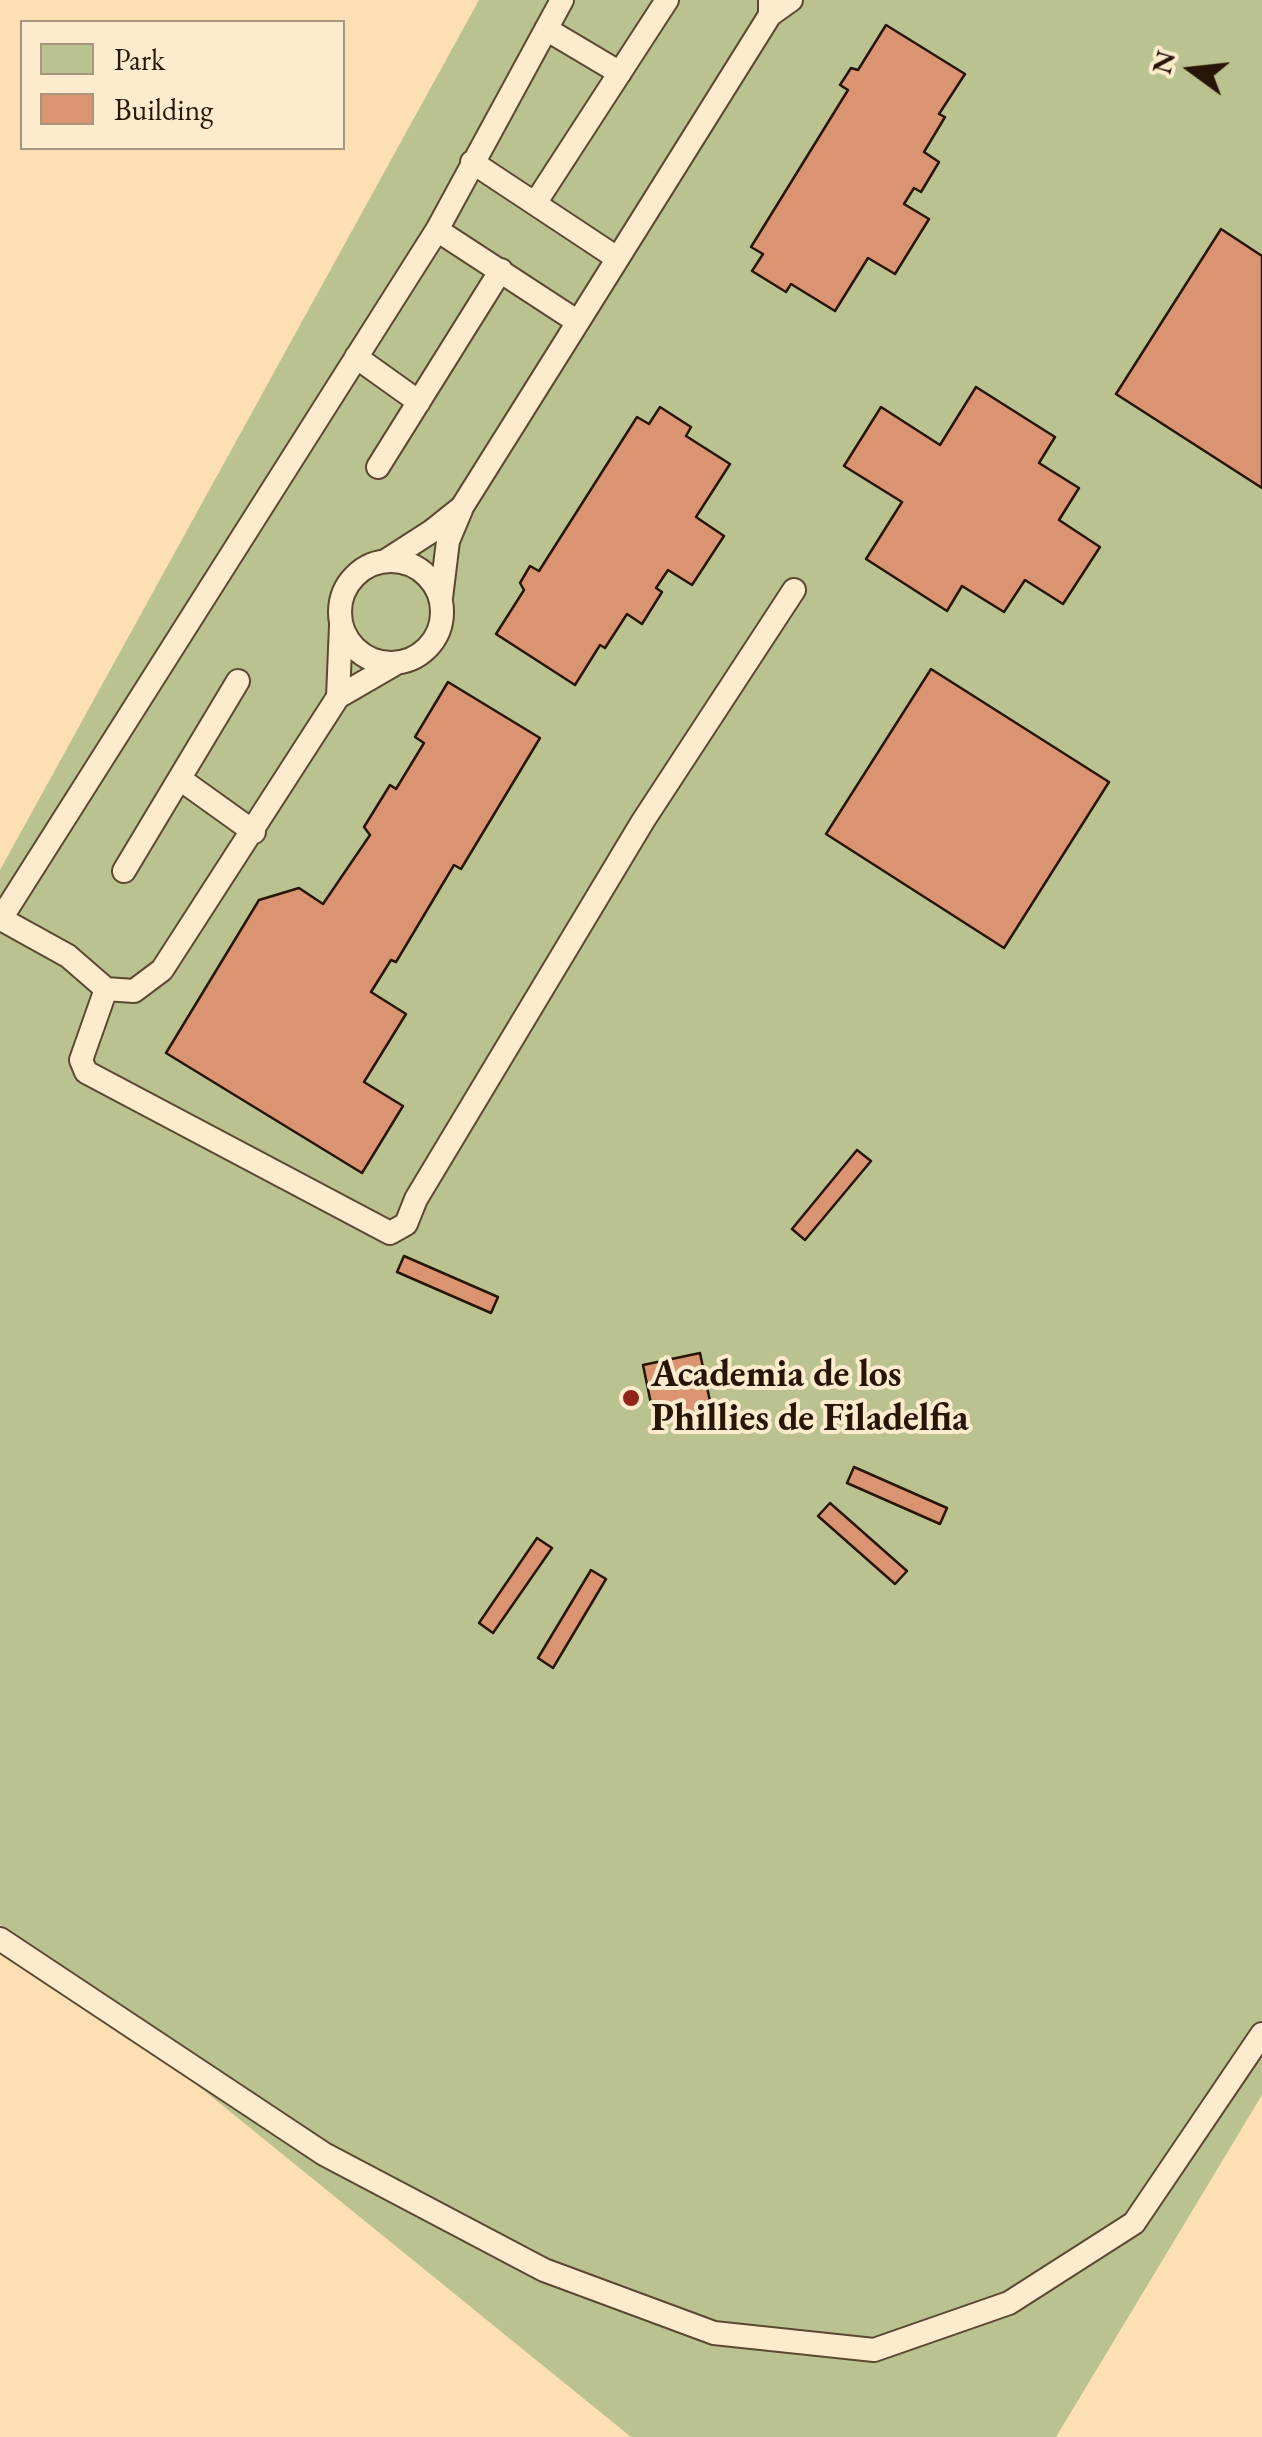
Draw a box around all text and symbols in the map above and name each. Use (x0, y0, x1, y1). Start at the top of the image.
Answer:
legend (20, 20, 345, 150)
north arrow (1142, 20, 1242, 120)
text: Park (114, 40, 165, 79)
text: N (1143, 47, 1183, 78)
text: Building (114, 90, 213, 129)
place label: Academia de los Phillies de Filadelfia (651, 1353, 969, 1442)
marker: Academia de los Phillies de Filadelfia (620, 1387, 642, 1409)

